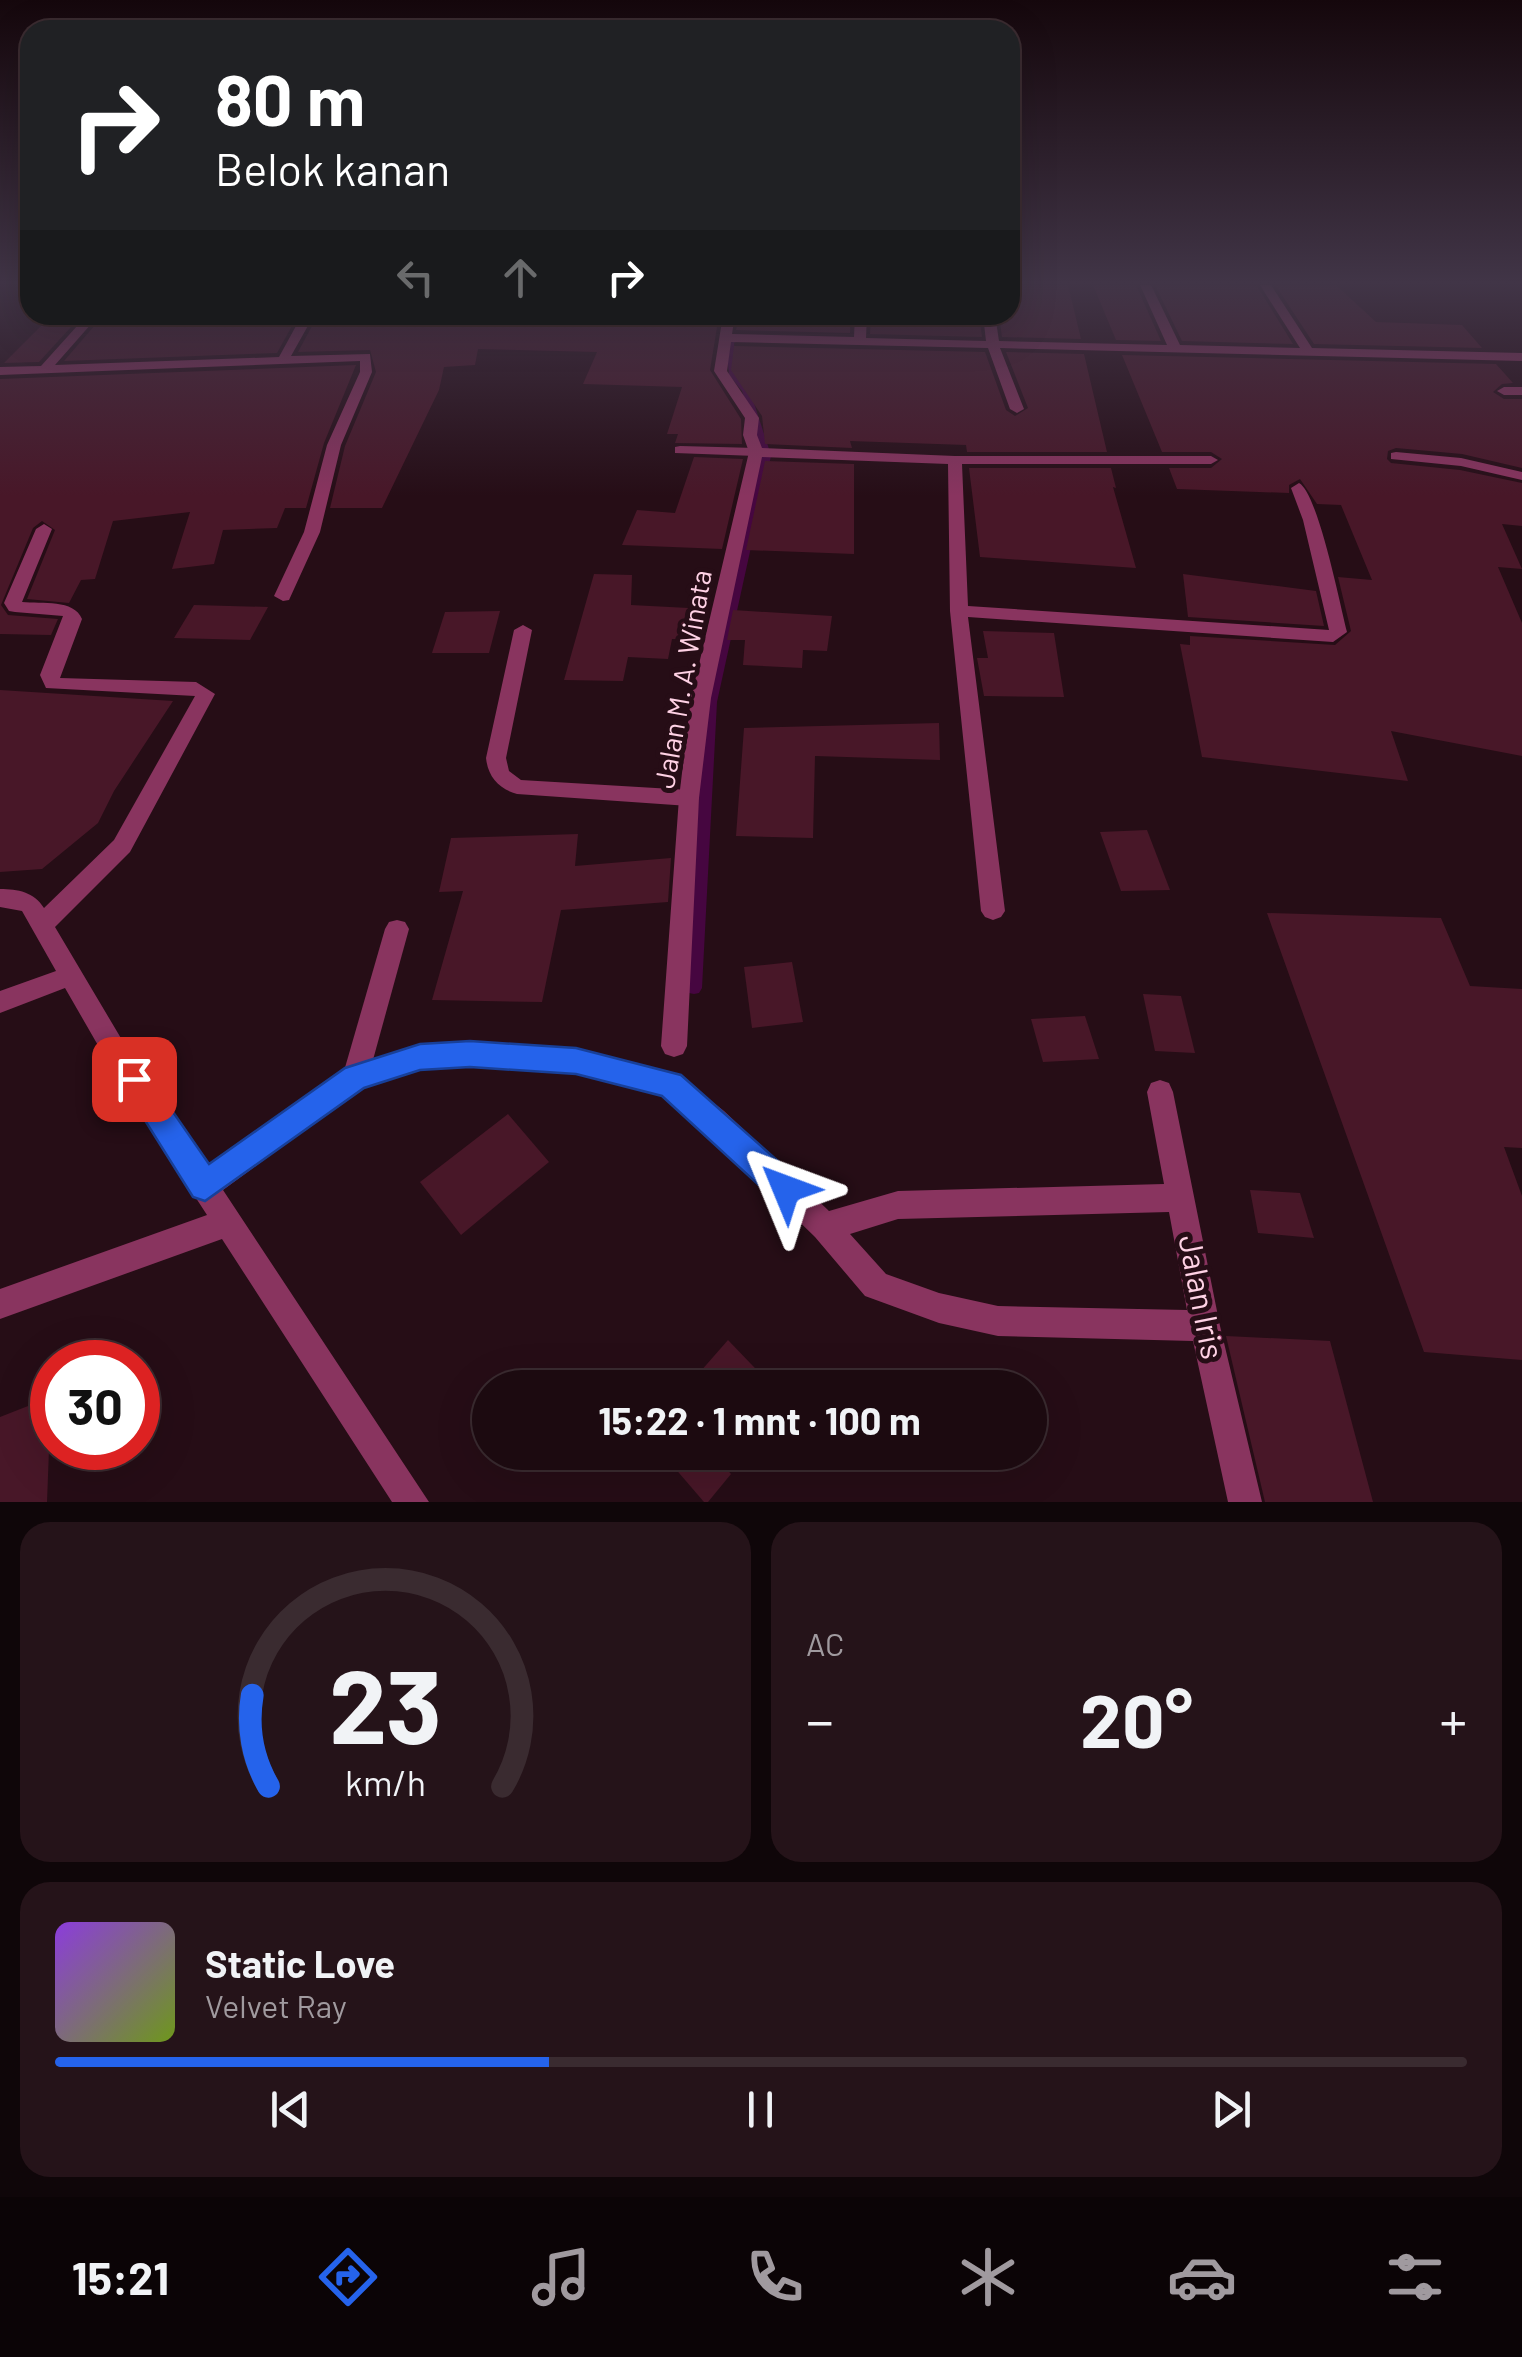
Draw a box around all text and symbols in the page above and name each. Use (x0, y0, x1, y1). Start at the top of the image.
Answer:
text: 80 m (215, 56, 365, 140)
icon: right (50, 60, 180, 190)
text: Belok kanan (215, 141, 450, 195)
icon: left (388, 250, 443, 305)
icon: ahead (493, 250, 548, 305)
icon: right (598, 250, 653, 305)
street label: Jalan M. A. Winata (646, 567, 718, 791)
pin (92, 1037, 177, 1122)
icon: arrive (107, 1052, 162, 1107)
position arrow (734, 1137, 838, 1241)
street label: Jalan Iris (1172, 1231, 1234, 1362)
speed limit sign: 30 (30, 1340, 160, 1470)
text: 15:22 · 1 mnt · 100 m (598, 1397, 921, 1443)
text: AC (806, 1624, 844, 1662)
text: 23 (329, 1640, 442, 1765)
text: 20° (1080, 1673, 1193, 1763)
text: − (806, 1686, 834, 1752)
text: + (1439, 1686, 1467, 1752)
text: km/h (345, 1760, 426, 1803)
text: Static Love (205, 1940, 395, 1986)
text: Velvet Ray (205, 1986, 347, 2024)
icon: previous (263, 2082, 318, 2137)
icon: pause (733, 2082, 788, 2137)
icon: next (1204, 2082, 1259, 2137)
icon: directions (313, 2242, 383, 2312)
icon: music (526, 2242, 596, 2312)
icon: phone (740, 2242, 810, 2312)
icon: climate (953, 2242, 1023, 2312)
icon: car (1167, 2242, 1237, 2312)
icon: filters (1380, 2242, 1450, 2312)
text: 15:21 (72, 2250, 169, 2304)

